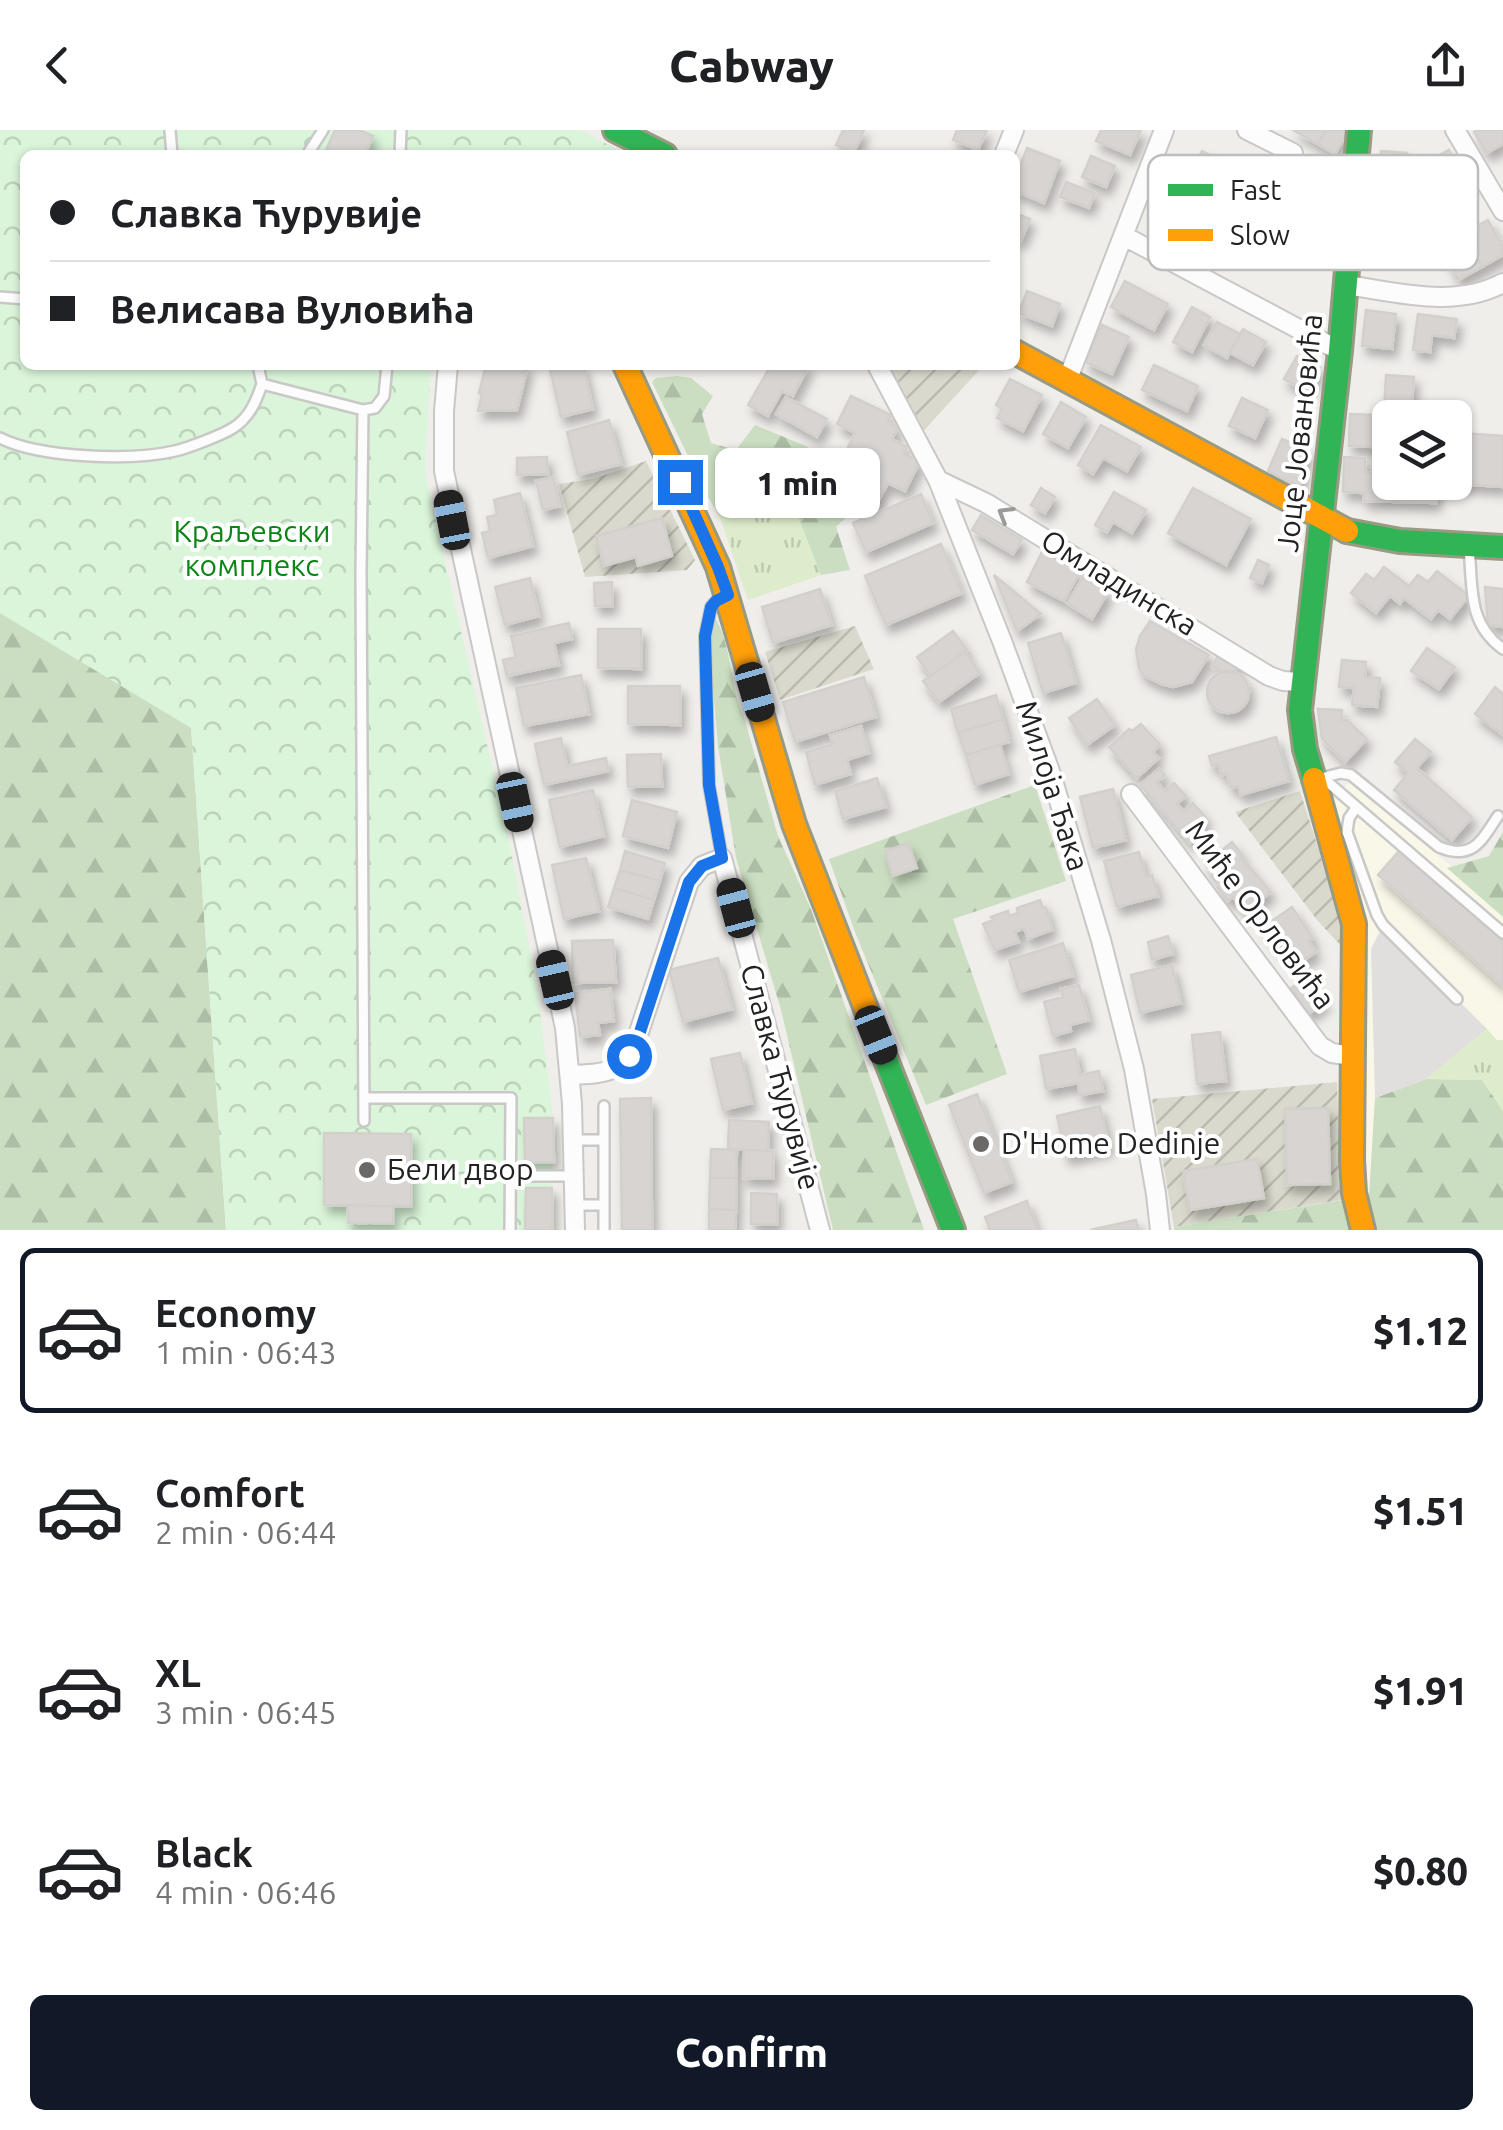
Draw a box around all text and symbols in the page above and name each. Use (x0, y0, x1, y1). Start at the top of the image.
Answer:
icon: back (30, 38, 85, 93)
icon: share (1418, 38, 1473, 93)
text: Cabway (669, 40, 834, 91)
legend (1148, 155, 1478, 270)
text: Fast (1230, 174, 1281, 205)
text: Славка Ћурувије (110, 192, 422, 234)
text: Slow (1230, 219, 1290, 250)
text: Велисава Вуловића (110, 288, 475, 330)
street label: Јоце Јовановића (1270, 312, 1328, 554)
map controls (1372, 400, 1472, 500)
button: layers (1372, 400, 1472, 500)
callout: 1 min (715, 447, 880, 517)
route end (658, 460, 703, 505)
text: 1 min (757, 465, 838, 501)
car (432, 488, 472, 552)
one-way arrow (998, 507, 1016, 526)
park label: Краљевски комплекс (173, 514, 331, 582)
street label: Омладинска (1035, 522, 1204, 642)
car (732, 659, 778, 725)
street label: Милоја Ђака (1009, 696, 1096, 875)
car (494, 770, 536, 834)
street label: Миће Орловића (1179, 813, 1343, 1015)
car (714, 875, 758, 941)
car (534, 947, 576, 1013)
street label: Славка Ћурувије (734, 960, 827, 1193)
car (851, 1002, 901, 1068)
route start (607, 1034, 652, 1079)
place label: D'Home Dedinje (1001, 1126, 1220, 1160)
marker: D'Home Dedinje (970, 1133, 992, 1155)
place label: Бели двор (387, 1152, 533, 1186)
marker: Бели двор (356, 1159, 378, 1181)
icon: car (35, 1286, 125, 1376)
text: Economy (155, 1292, 316, 1334)
text: $1.12 (1373, 1310, 1468, 1352)
text: 1 min · 06:43 (155, 1334, 337, 1370)
icon: car (35, 1466, 125, 1556)
text: Comfort (155, 1472, 305, 1514)
text: $1.51 (1373, 1490, 1468, 1532)
text: 2 min · 06:44 (155, 1514, 337, 1550)
icon: car (35, 1646, 125, 1736)
text: XL (155, 1652, 201, 1694)
text: $1.91 (1373, 1670, 1468, 1712)
text: 3 min · 06:45 (155, 1694, 337, 1730)
icon: car (35, 1826, 125, 1916)
text: Black (155, 1832, 253, 1874)
text: $0.80 (1373, 1850, 1468, 1892)
text: 4 min · 06:46 (155, 1874, 337, 1910)
button: Confirm (30, 1995, 1473, 2110)

